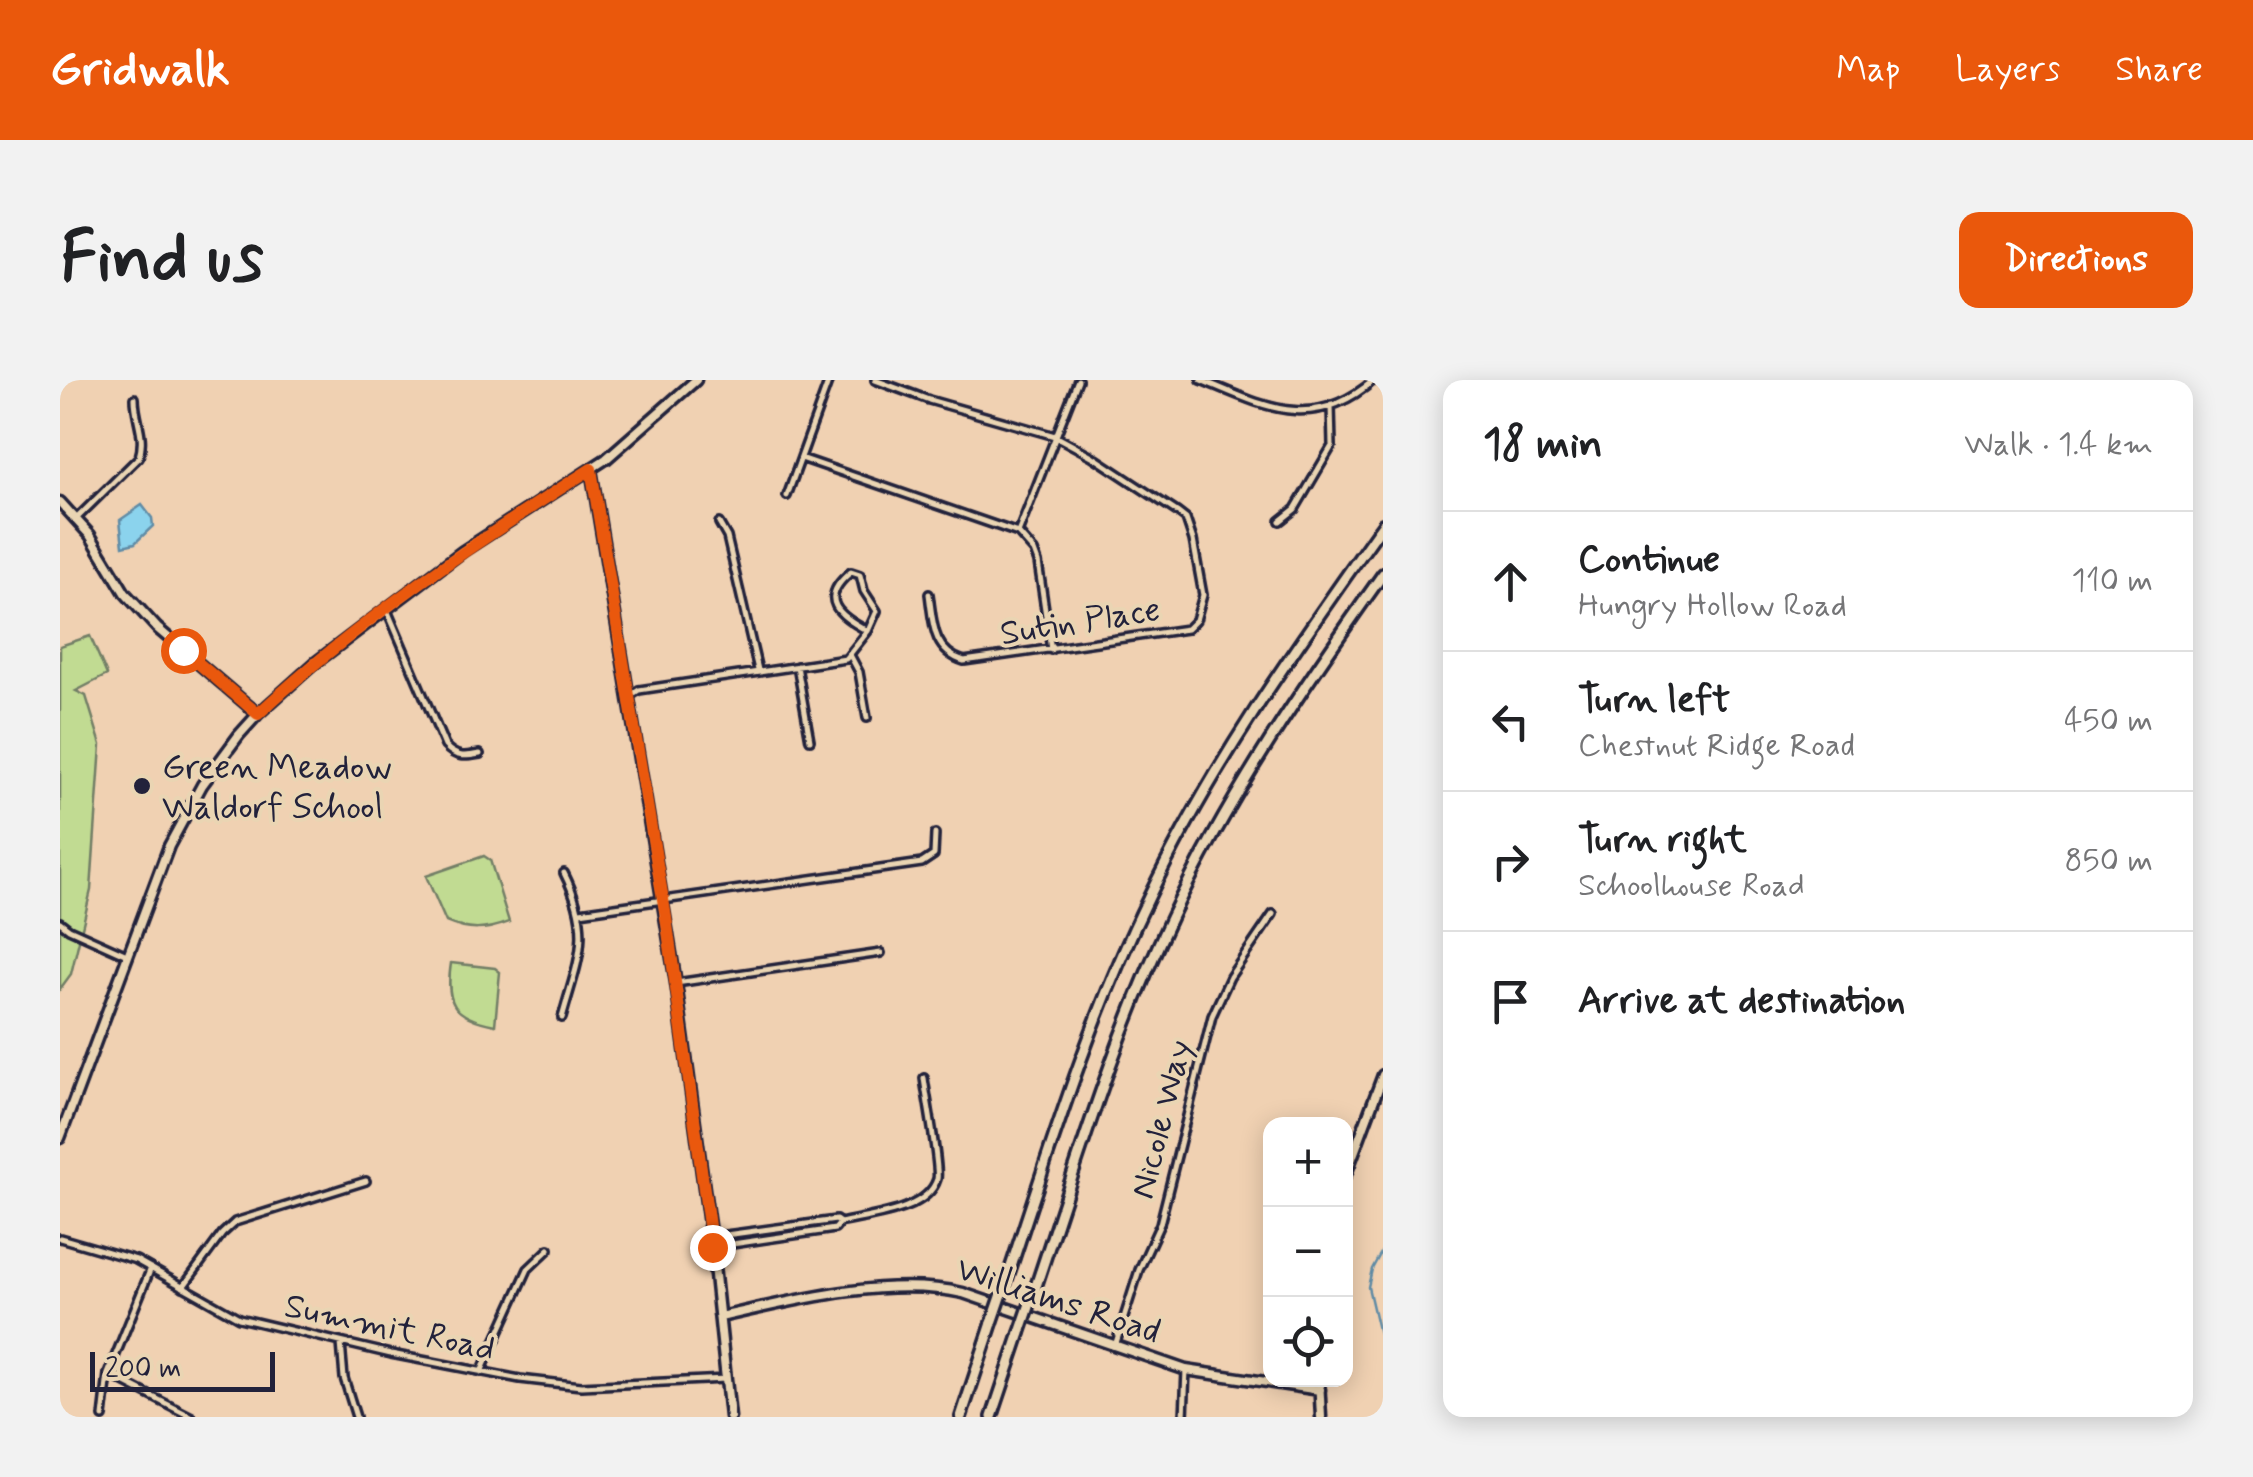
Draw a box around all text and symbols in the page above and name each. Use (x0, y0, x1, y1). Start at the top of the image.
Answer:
text: Gridwalk (50, 39, 230, 102)
text: Map (1836, 47, 1900, 93)
text: Layers (1955, 47, 2060, 93)
text: Share (2115, 47, 2203, 93)
button: Directions (1959, 212, 2193, 308)
text: Find us (60, 214, 264, 306)
text: 18 min (1483, 418, 1603, 473)
text: Walk · 1.4 km (1964, 424, 2153, 466)
text: Continue (1578, 536, 1720, 585)
icon: ahead (1483, 554, 1538, 609)
text: 110 m (2072, 560, 2153, 602)
text: Hungry Hollow Road (1578, 585, 1847, 627)
street label: Sutin Place (997, 587, 1164, 657)
route start (161, 628, 207, 674)
text: Turn left (1578, 676, 1730, 725)
icon: left (1483, 694, 1538, 749)
text: 450 m (2064, 700, 2153, 742)
text: Chestnut Ridge Road (1578, 725, 1855, 767)
place label: Green Meadow Waldorf School (162, 745, 392, 831)
marker: Green Meadow Waldorf School (131, 775, 153, 797)
text: Turn right (1578, 816, 1747, 865)
icon: right (1483, 834, 1538, 889)
text: 850 m (2065, 840, 2153, 882)
text: Schoolhouse Road (1578, 865, 1805, 907)
icon: arrive (1483, 974, 1538, 1029)
text: Arrive at destination (1578, 977, 1905, 1026)
street label: Nicole Way (1120, 1035, 1204, 1204)
map controls (1263, 1117, 1353, 1387)
button: + (1263, 1117, 1353, 1207)
button: − (1263, 1207, 1353, 1297)
route end (690, 1225, 736, 1271)
street label: Williams Road (951, 1246, 1166, 1355)
street label: Summit Road (280, 1283, 499, 1373)
button: locate (1263, 1297, 1353, 1387)
scale bar (90, 1347, 275, 1391)
text: 200 m (105, 1351, 181, 1388)

